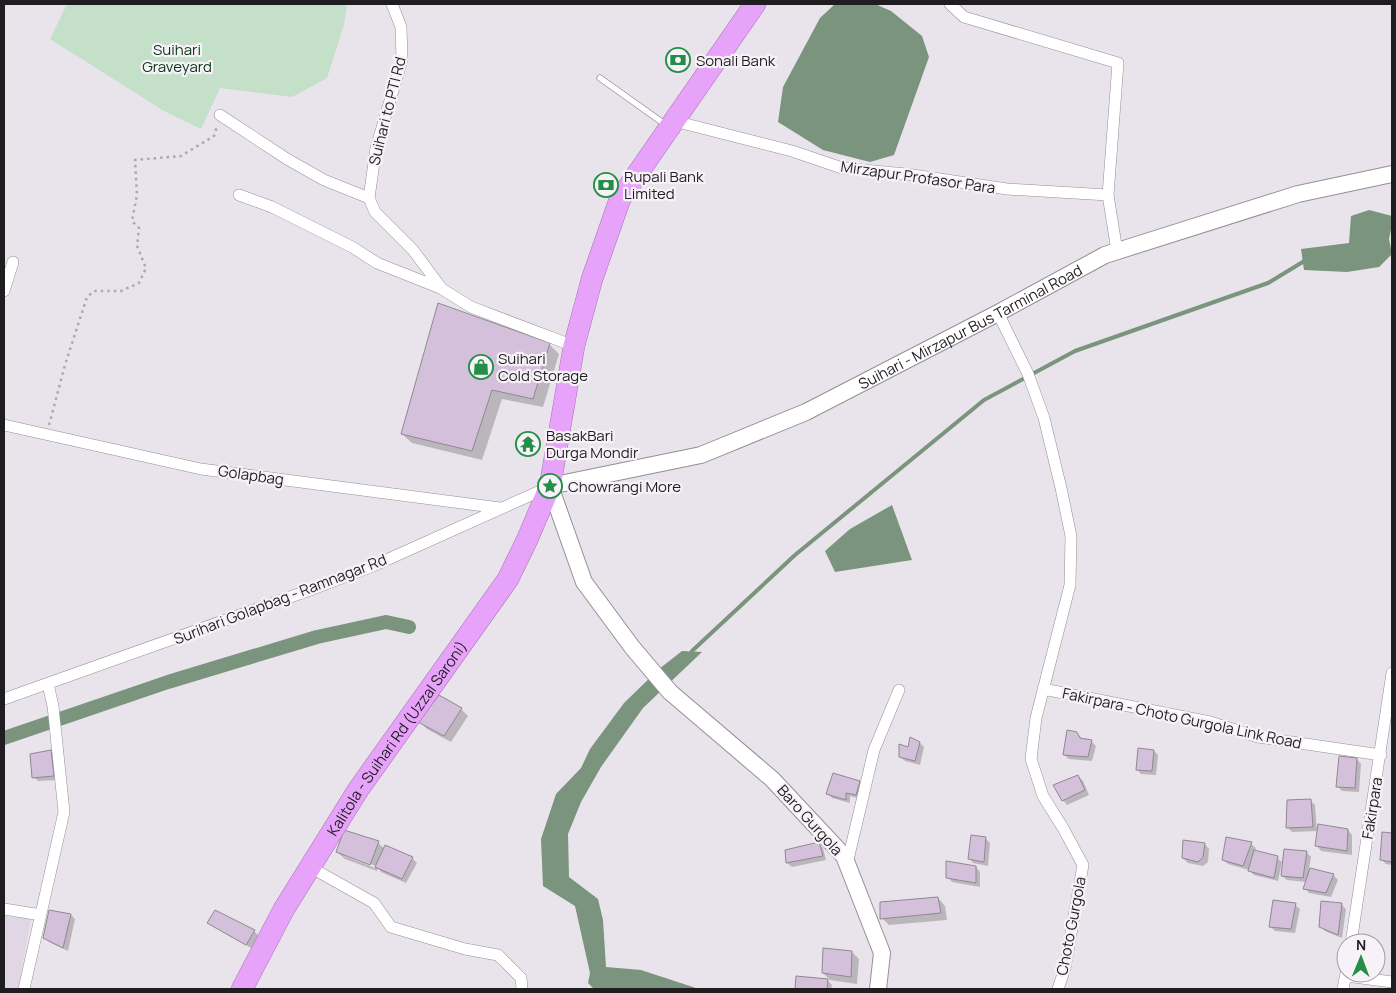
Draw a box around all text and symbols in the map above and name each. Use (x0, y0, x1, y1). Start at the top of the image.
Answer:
park label: Suihari Graveyard (142, 39, 212, 77)
bank icon: Sonali Bank (665, 47, 691, 73)
place label: Sonali Bank (696, 50, 776, 71)
street label: Suihari to PTI Rd (363, 54, 411, 168)
street label: Mirzapur Profasor Para (839, 156, 997, 198)
place label: Rupali Bank Limited (624, 166, 704, 204)
bank icon: Rupali Bank Limited (593, 172, 619, 198)
street label: Suihari - Mirzapur Bus Tarminal Road (854, 259, 1086, 394)
place label: Suihari Cold Storage (498, 348, 588, 386)
shop icon: Suihari Cold Storage (468, 354, 494, 380)
place label: BasakBari Durga Mondir (546, 425, 639, 463)
temple icon: BasakBari Durga Mondir (515, 431, 541, 457)
street label: Golapbag (217, 460, 285, 490)
place icon: Chowrangi More (537, 473, 563, 499)
place label: Chowrangi More (568, 476, 681, 497)
street label: Surihari Golapbag - Ramnagar Rd (171, 549, 389, 649)
street label: Kalitola - Suihari Rd (Uzzal Saroni) (322, 636, 471, 840)
street label: Fakirpara - Choto Gurgola Link Road (1060, 682, 1304, 754)
street label: Fakirpara (1357, 775, 1387, 841)
street label: Baro Gurgola (772, 780, 848, 860)
street label: Choto Gurgola (1051, 875, 1091, 977)
north arrow (1336, 933, 1386, 983)
text: N (1356, 935, 1366, 954)

